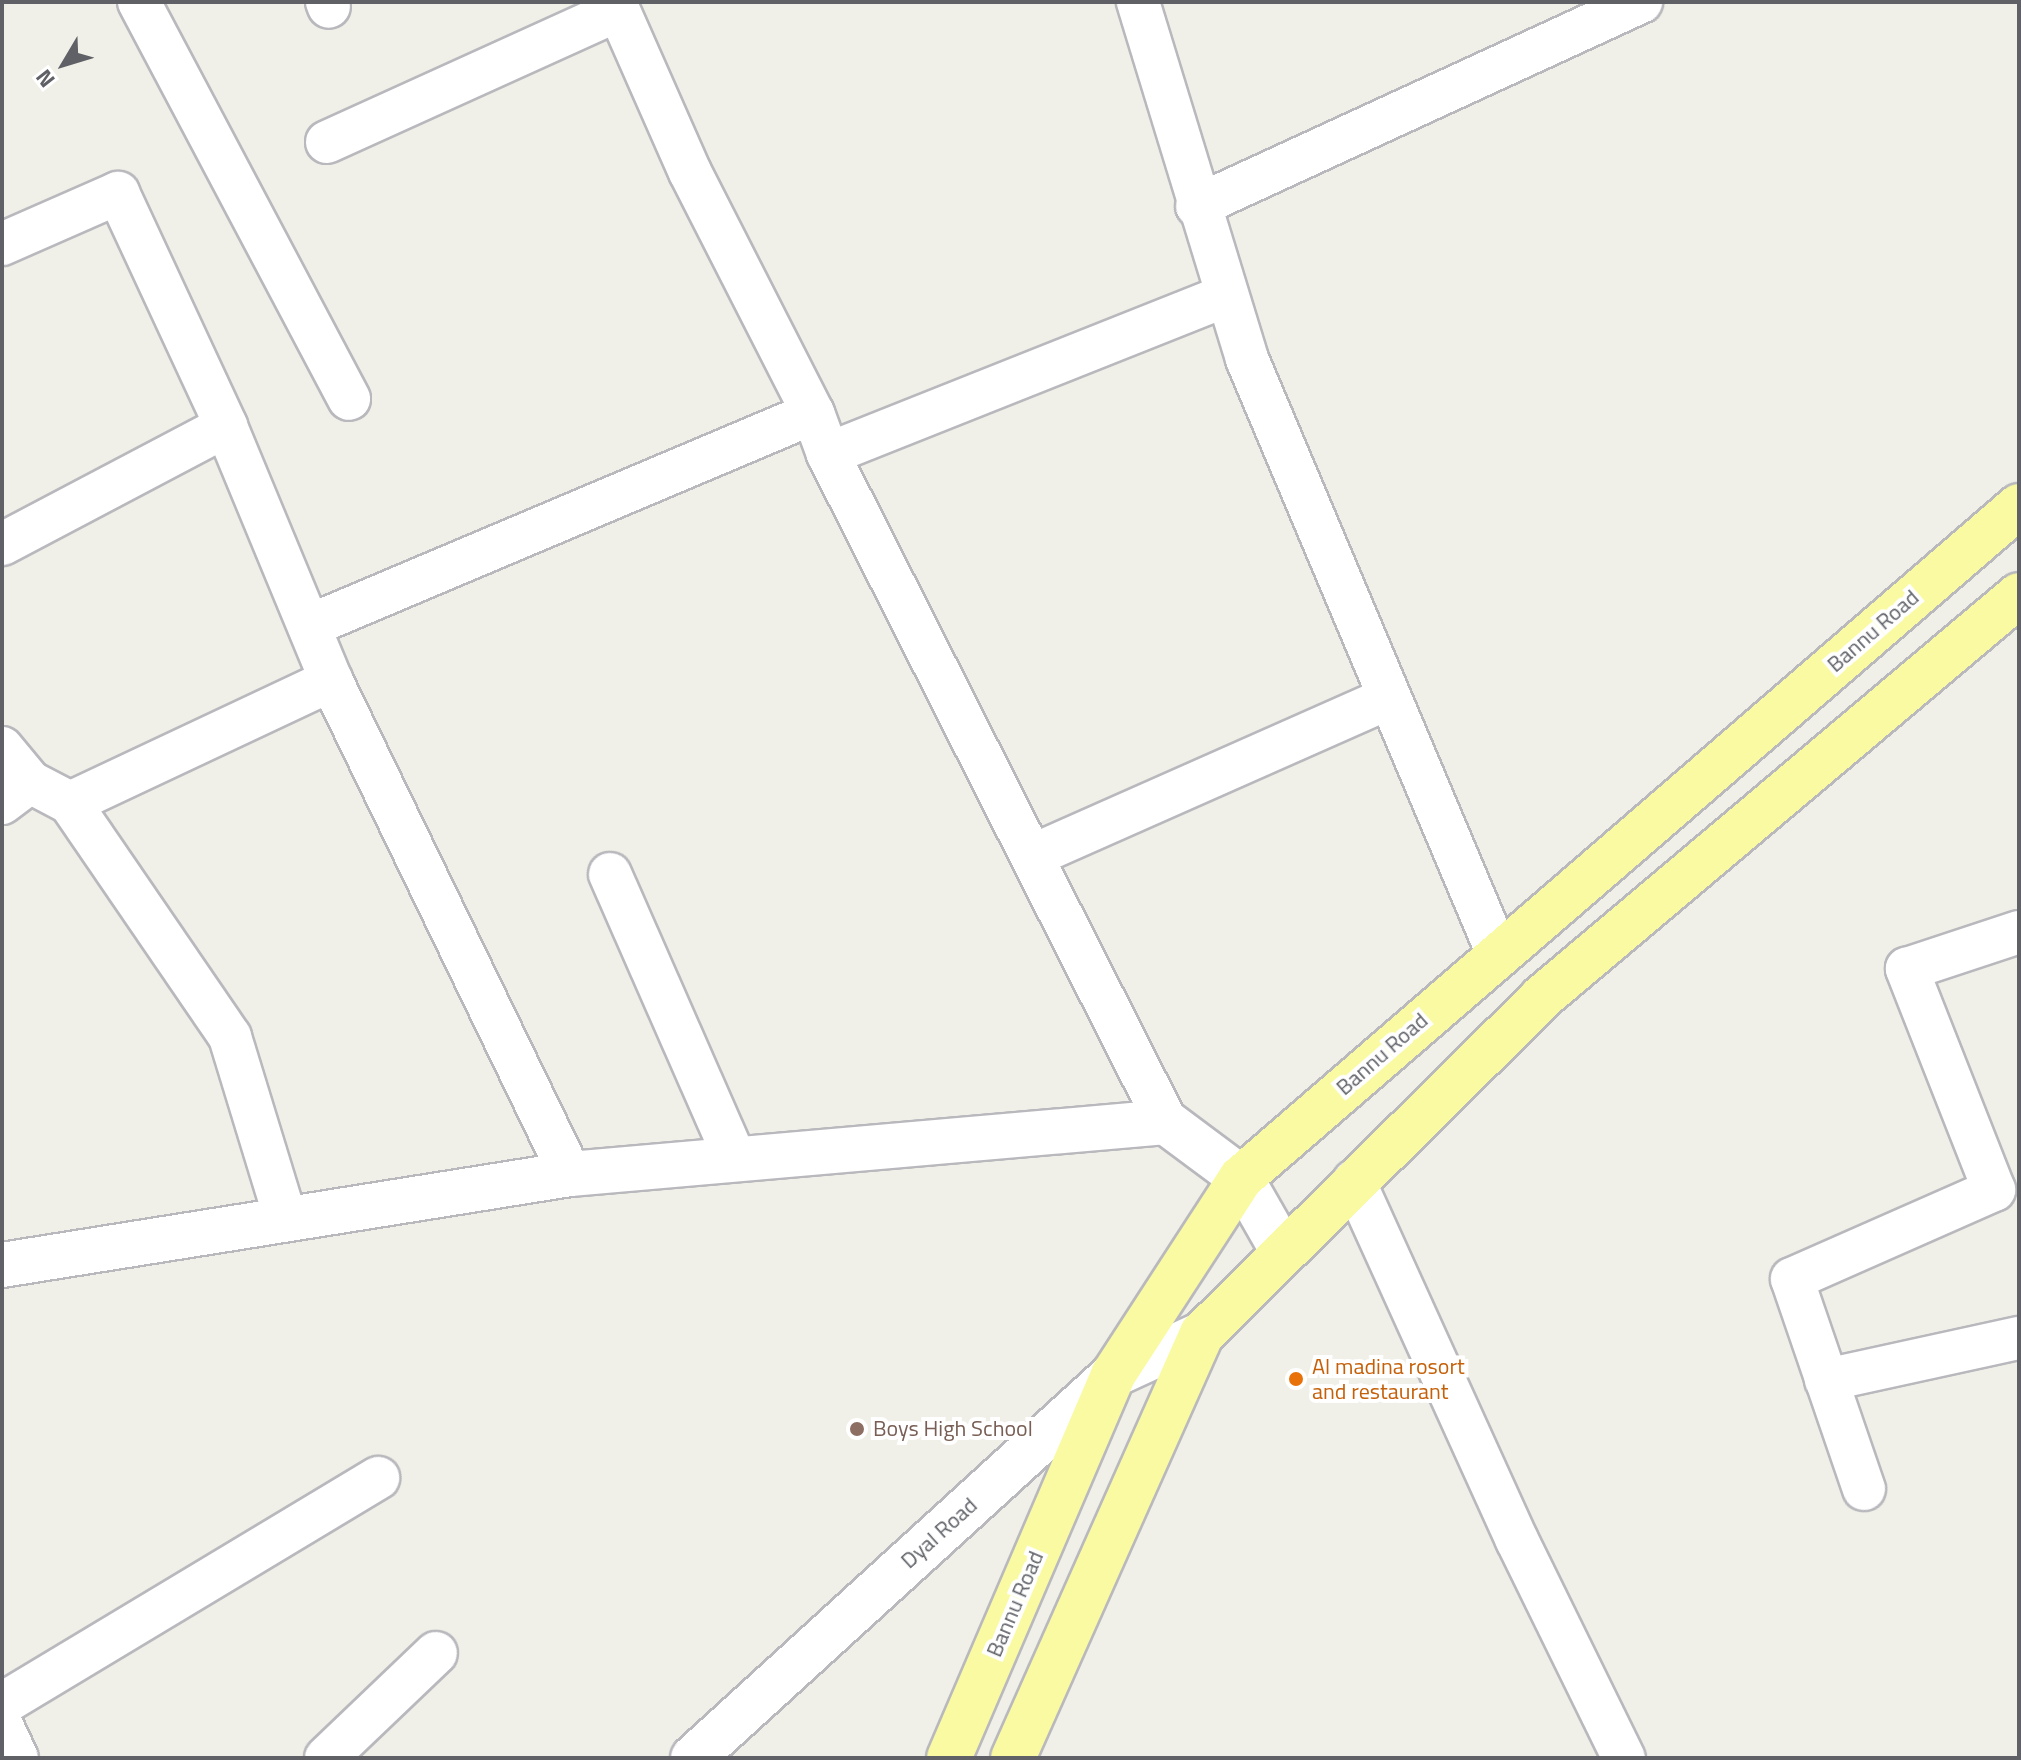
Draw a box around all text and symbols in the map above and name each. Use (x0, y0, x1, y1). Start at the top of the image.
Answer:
north arrow (24, 24, 104, 104)
text: N (27, 62, 63, 95)
street label: Bannu Road (1822, 584, 1924, 678)
street label: Bannu Road (1331, 1007, 1433, 1101)
place label: Al madina rosort and restaurant (1312, 1353, 1465, 1404)
marker: Al madina rosort and restaurant (1287, 1370, 1305, 1388)
place label: Boys High School (873, 1416, 1033, 1442)
marker: Boys High School (848, 1420, 866, 1438)
street label: Dyal Road (896, 1492, 982, 1574)
street label: Bannu Road (981, 1547, 1049, 1661)

